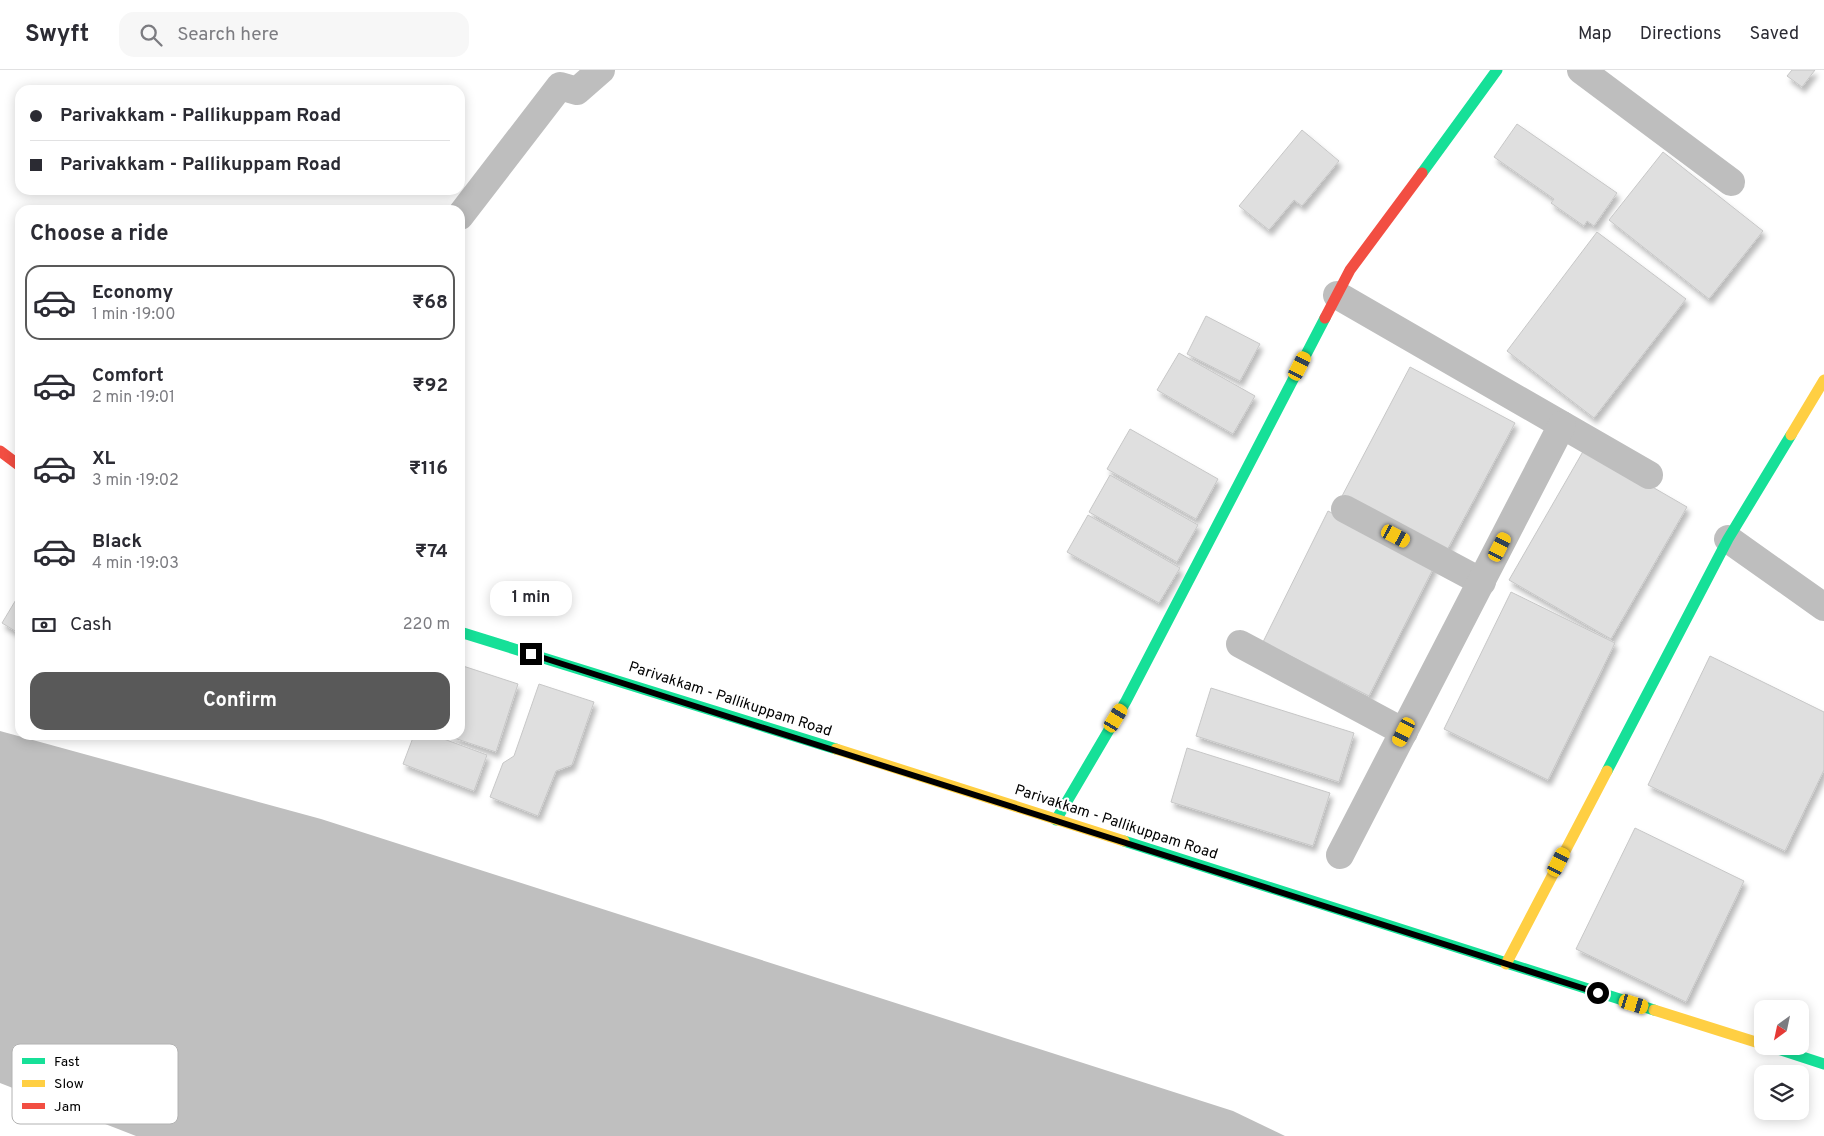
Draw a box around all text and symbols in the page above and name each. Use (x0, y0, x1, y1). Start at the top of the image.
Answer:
search box (119, 12, 469, 57)
text: Swyft (25, 20, 89, 50)
icon: search (137, 21, 165, 49)
text: Search here (177, 23, 279, 47)
text: Map (1578, 23, 1612, 46)
text: Directions (1640, 23, 1722, 46)
text: Saved (1750, 23, 1799, 46)
text: Parivakkam - Pallikuppam Road (60, 104, 341, 128)
text: Parivakkam - Pallikuppam Road (60, 153, 341, 177)
text: Choose a ride (30, 221, 168, 248)
icon: car (32, 280, 77, 325)
text: Economy (92, 281, 173, 305)
text: ₹68 (412, 291, 448, 315)
text: 1 min · 19:00 (92, 305, 175, 325)
car (1286, 349, 1313, 383)
icon: car (32, 363, 77, 408)
text: Comfort (92, 364, 164, 388)
text: ₹92 (412, 374, 448, 398)
text: 2 min · 19:01 (92, 388, 175, 408)
icon: car (32, 446, 77, 491)
text: XL (92, 447, 115, 471)
text: ₹116 (409, 457, 448, 481)
text: 3 min · 19:02 (92, 471, 179, 491)
car (1379, 522, 1412, 550)
icon: car (32, 529, 77, 574)
text: Black (92, 530, 142, 554)
car (1486, 530, 1513, 564)
text: ₹74 (415, 540, 448, 564)
text: 4 min · 19:03 (92, 554, 179, 574)
callout: 1 min (490, 582, 572, 616)
text: 1 min (512, 588, 550, 608)
icon: cash (30, 611, 58, 639)
text: Cash (70, 613, 112, 637)
text: 220 m (403, 615, 450, 635)
route end (520, 643, 542, 665)
street label: Parivakkam - Pallikuppam Road (626, 658, 834, 742)
button: Confirm (30, 672, 450, 730)
car (1101, 701, 1130, 735)
car (1390, 715, 1417, 749)
street label: Parivakkam - Pallikuppam Road (1012, 781, 1220, 865)
car (1545, 845, 1572, 879)
route start (1587, 982, 1609, 1004)
car (1617, 992, 1650, 1016)
north arrow (1754, 1000, 1809, 1055)
map controls (1754, 1000, 1809, 1120)
legend (12, 1044, 178, 1124)
text: Fast (54, 1054, 80, 1071)
button: layers (1754, 1065, 1809, 1120)
text: Slow (54, 1076, 84, 1093)
text: Jam (54, 1099, 81, 1116)

